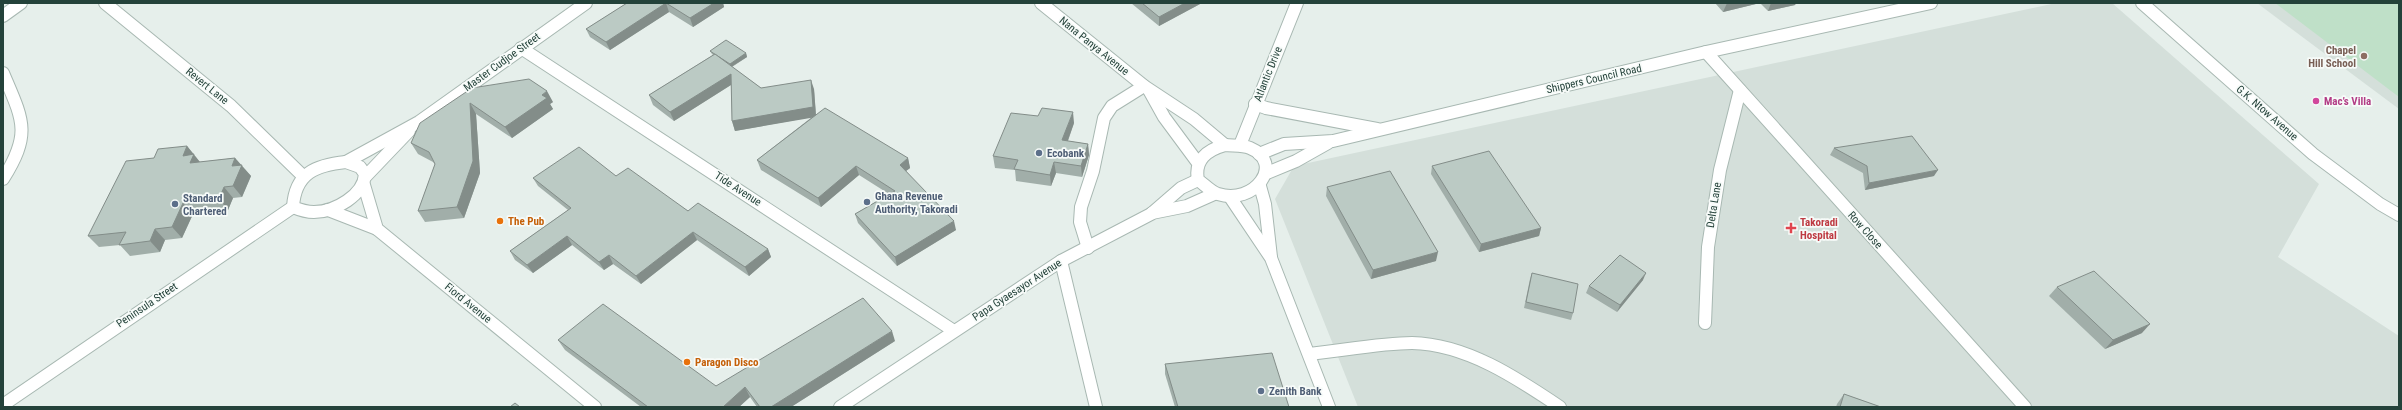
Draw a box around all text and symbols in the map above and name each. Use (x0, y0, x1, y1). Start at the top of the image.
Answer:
street label: Nana Panya Avenue (1057, 14, 1131, 78)
street label: Master Cudjoe Street (461, 30, 543, 94)
place label: Chapel Hill School (2308, 44, 2356, 70)
street label: Atlantic Drive (1251, 45, 1285, 103)
marker: Chapel Hill School (2359, 51, 2369, 61)
street label: Shippers Council Road (1545, 62, 1643, 96)
street label: Revert Lane (183, 65, 231, 107)
street label: G.K. Ntow Avenue (2233, 83, 2301, 143)
place label: Mac’s Villa (2324, 95, 2371, 108)
marker: Mac’s Villa (2311, 96, 2321, 106)
place label: Ecobank (1047, 147, 1085, 160)
marker: Ecobank (1034, 148, 1044, 158)
street label: Tide Avenue (712, 169, 764, 209)
street label: Delta Lane (1704, 181, 1724, 229)
place label: Ghana Revenue Authority, Takoradi (875, 190, 958, 216)
place label: Standard Chartered (183, 192, 227, 218)
marker: Ghana Revenue Authority, Takoradi (862, 197, 872, 207)
marker: Standard Chartered (170, 199, 180, 209)
street label: Row Close (1845, 209, 1885, 251)
place label: The Pub (508, 215, 545, 228)
marker: The Pub (495, 216, 505, 226)
place label: Takoradi Hospital (1800, 216, 1838, 242)
marker: Takoradi Hospital (1785, 222, 1797, 234)
street label: Papa Gyaesayor Avenue (970, 256, 1064, 324)
street label: Peninsula Street (114, 280, 180, 330)
street label: Fiord Avenue (442, 280, 494, 326)
place label: Paragon Disco (695, 356, 759, 369)
marker: Paragon Disco (682, 357, 692, 367)
place label: Zenith Bank (1269, 385, 1322, 398)
marker: Zenith Bank (1256, 386, 1266, 396)

